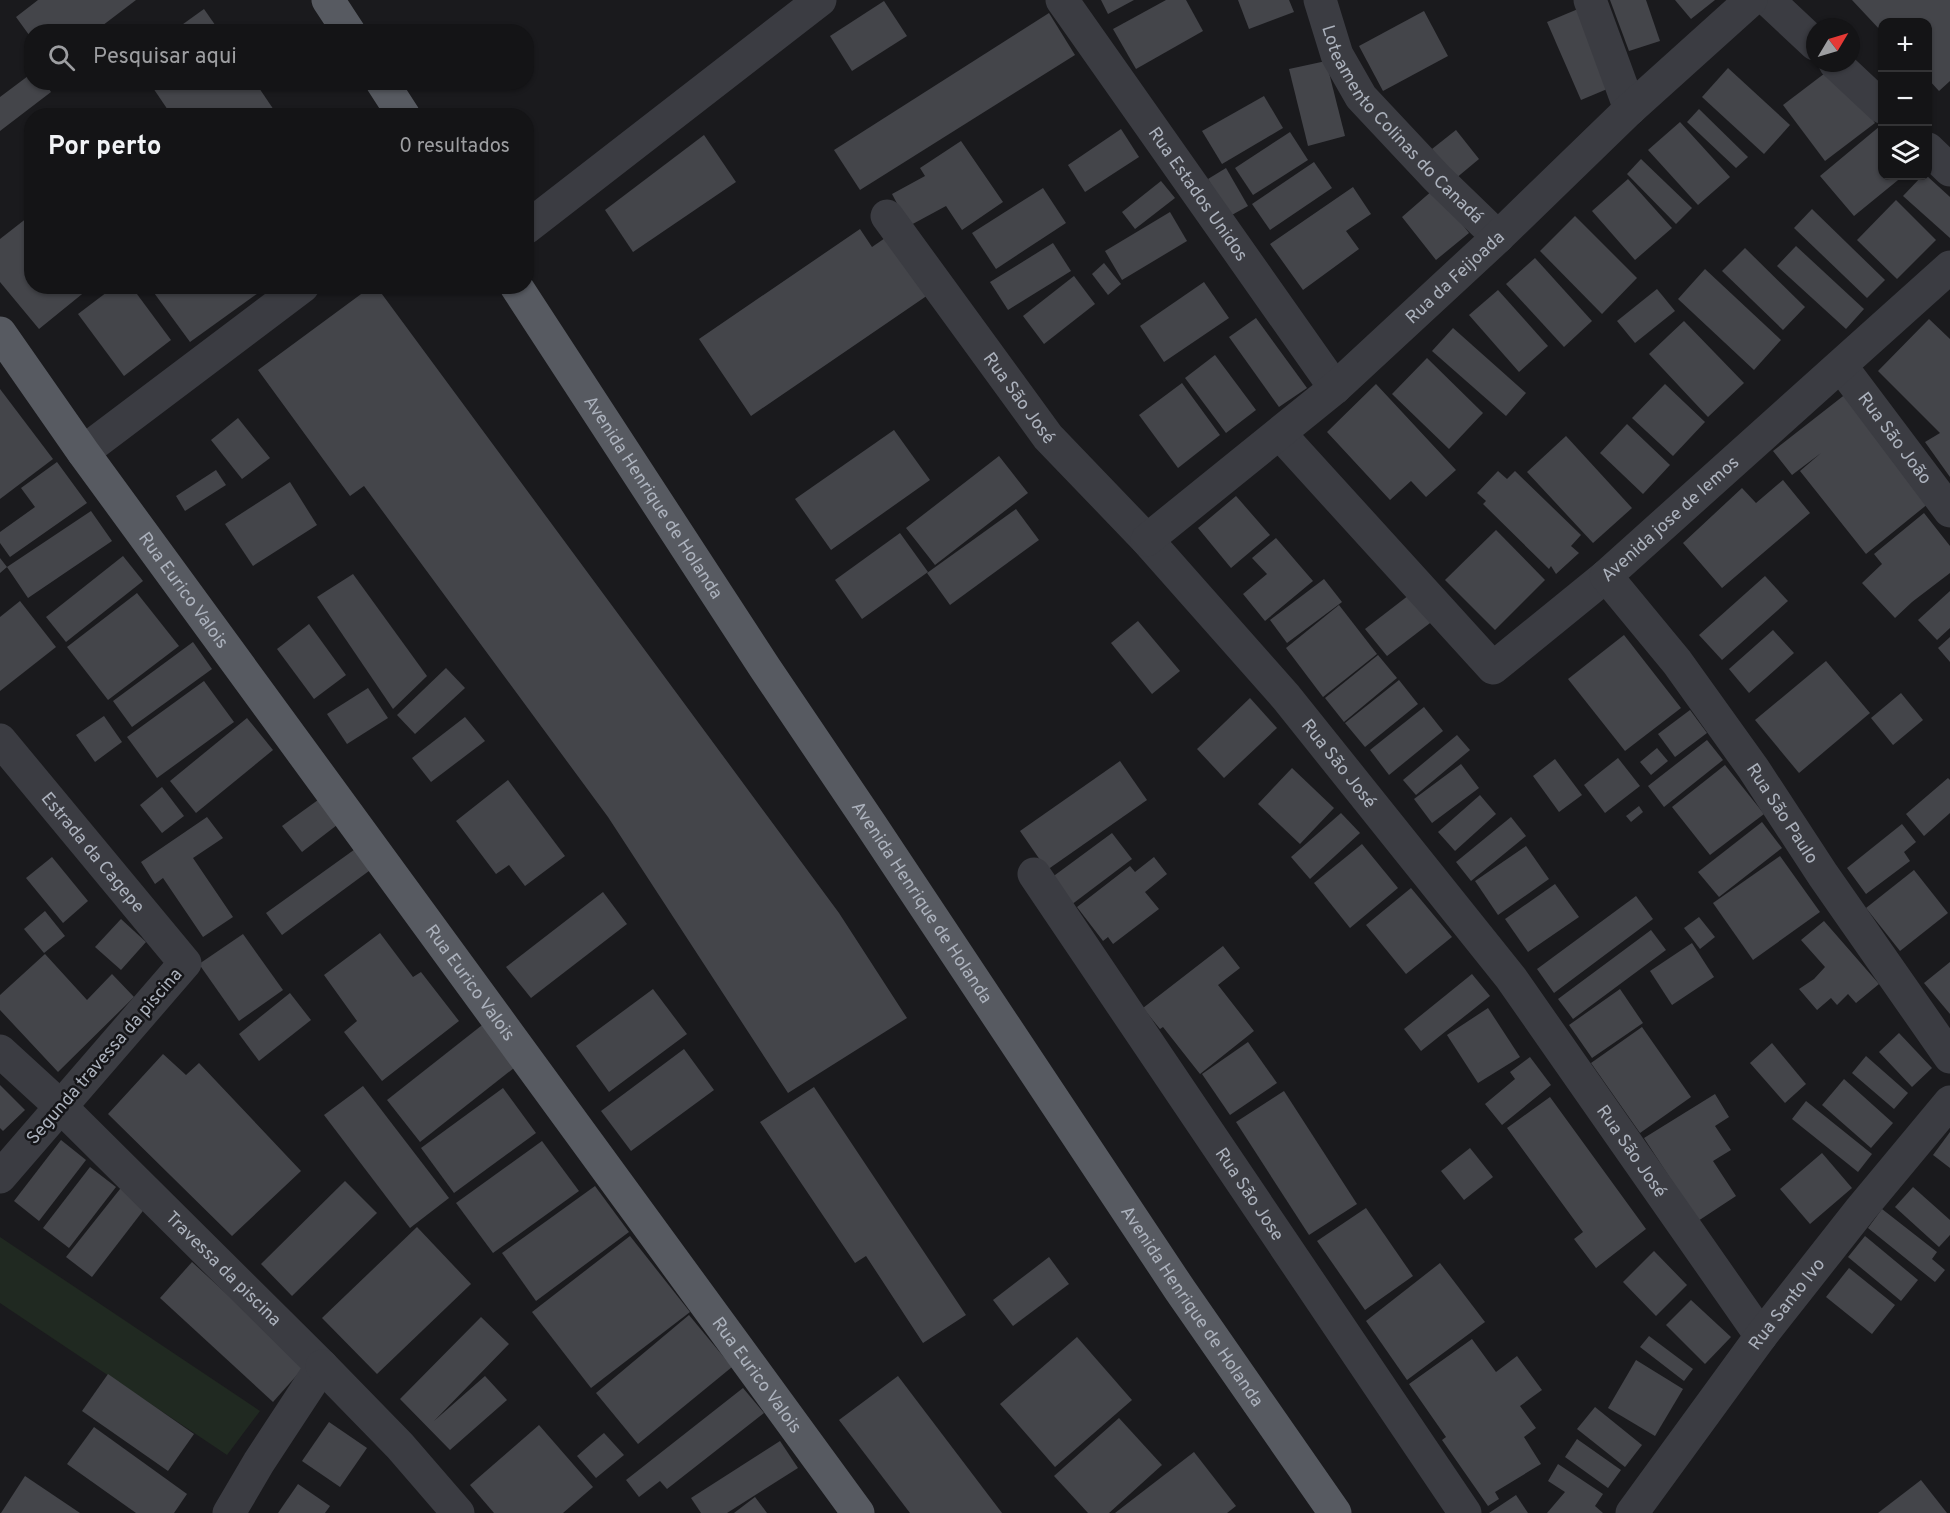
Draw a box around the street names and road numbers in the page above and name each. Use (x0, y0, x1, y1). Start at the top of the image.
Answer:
street label: Loteamento Colinas do Canadá (1315, 22, 1487, 229)
street label: Rua Estados Unidos (1142, 123, 1252, 266)
street label: Rua da Feijoada (1401, 227, 1510, 330)
street label: Rua São José (977, 348, 1059, 450)
street label: Rua São João (1852, 388, 1936, 490)
street label: Avenida Henrique de Holanda (578, 392, 727, 604)
street label: Avenida jose de lemos (1597, 452, 1745, 588)
street label: Rua Eurico Valois (132, 528, 233, 654)
street label: Rua São José (1295, 715, 1381, 814)
street label: Rua São Paulo (1740, 759, 1823, 869)
street label: Estrada da Cagepe (35, 788, 149, 919)
street label: Avenida Henrique de Holanda (845, 797, 997, 1009)
street label: Rua Eurico Valois (419, 921, 519, 1046)
street label: Segunda travessa da piscina (22, 964, 188, 1150)
street label: Rua São José (1590, 1101, 1671, 1203)
street label: Rua São Jose (1209, 1144, 1288, 1246)
street label: Avenida Henrique de Holanda (1114, 1202, 1268, 1412)
street label: Travessa da piscina (160, 1207, 285, 1332)
street label: Rua Santo Ivo (1744, 1254, 1831, 1355)
street label: Rua Eurico Valois (706, 1313, 806, 1439)

